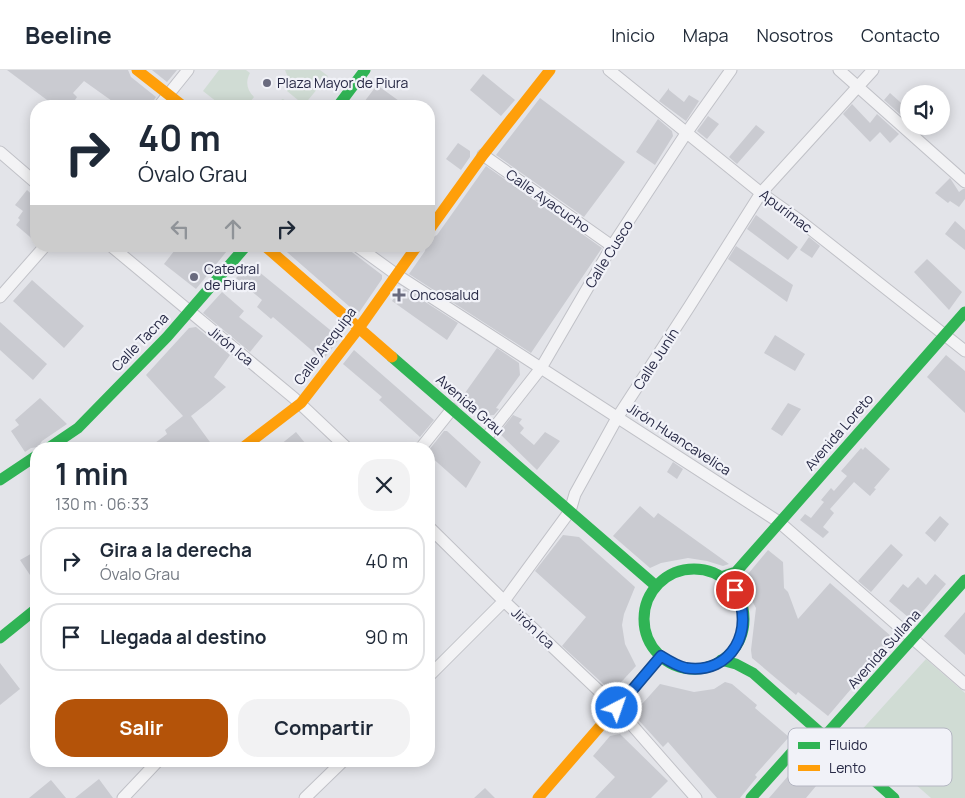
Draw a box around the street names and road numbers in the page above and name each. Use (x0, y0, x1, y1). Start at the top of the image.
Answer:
street label: Calle Ayacucho (502, 164, 594, 237)
street label: Apurímac (756, 185, 817, 237)
street label: Calle Cusco (580, 216, 637, 291)
street label: Calle Arequipa (289, 303, 360, 389)
street label: Calle Tacna (107, 308, 172, 375)
street label: Jirón Ica (205, 322, 258, 370)
street label: Calle Junín (629, 324, 683, 393)
street label: Avenida Grau (432, 370, 508, 439)
street label: Avenida Loreto (800, 389, 877, 474)
street label: Jirón Huancavelica (624, 398, 735, 479)
street label: Jirón Ica (508, 603, 559, 653)
street label: Avenida Sullana (843, 605, 924, 693)

